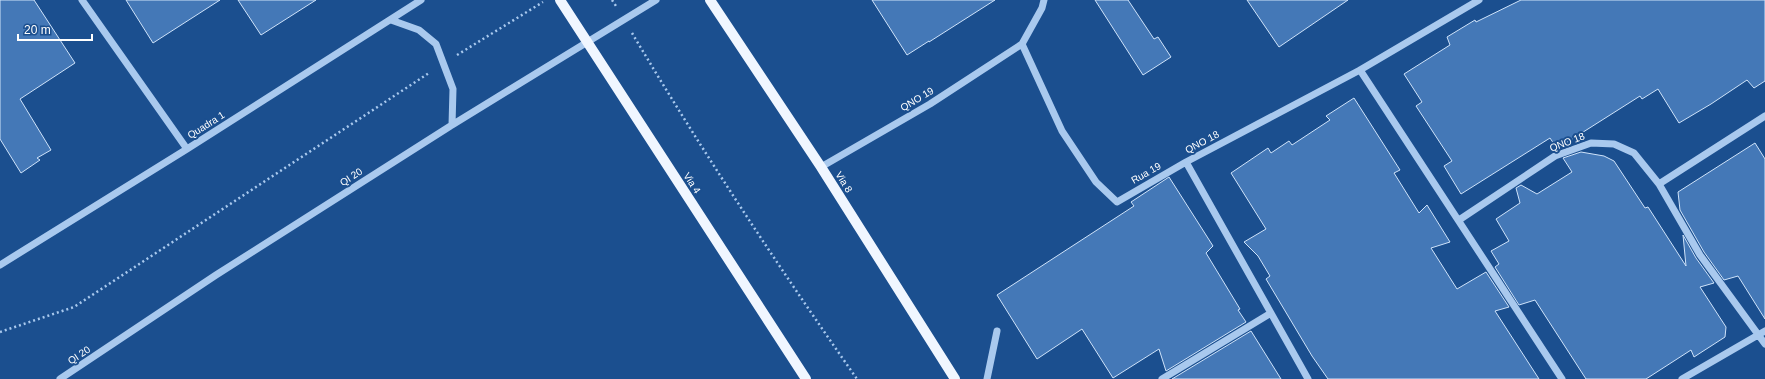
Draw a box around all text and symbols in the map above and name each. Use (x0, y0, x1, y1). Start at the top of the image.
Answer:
scale bar (18, 16, 92, 42)
text: 20 m (24, 23, 51, 37)
street label: QNO 19 (898, 85, 936, 113)
street label: Quadra 1 (185, 109, 227, 141)
street label: QNO 18 (1183, 128, 1221, 155)
street label: QNO 18 (1548, 130, 1586, 154)
street label: Rua 19 (1129, 160, 1163, 186)
street label: QI 20 (338, 165, 365, 188)
street label: Via 8 (833, 169, 855, 195)
street label: Via 4 (681, 171, 703, 196)
street label: QI 20 (66, 343, 93, 366)

